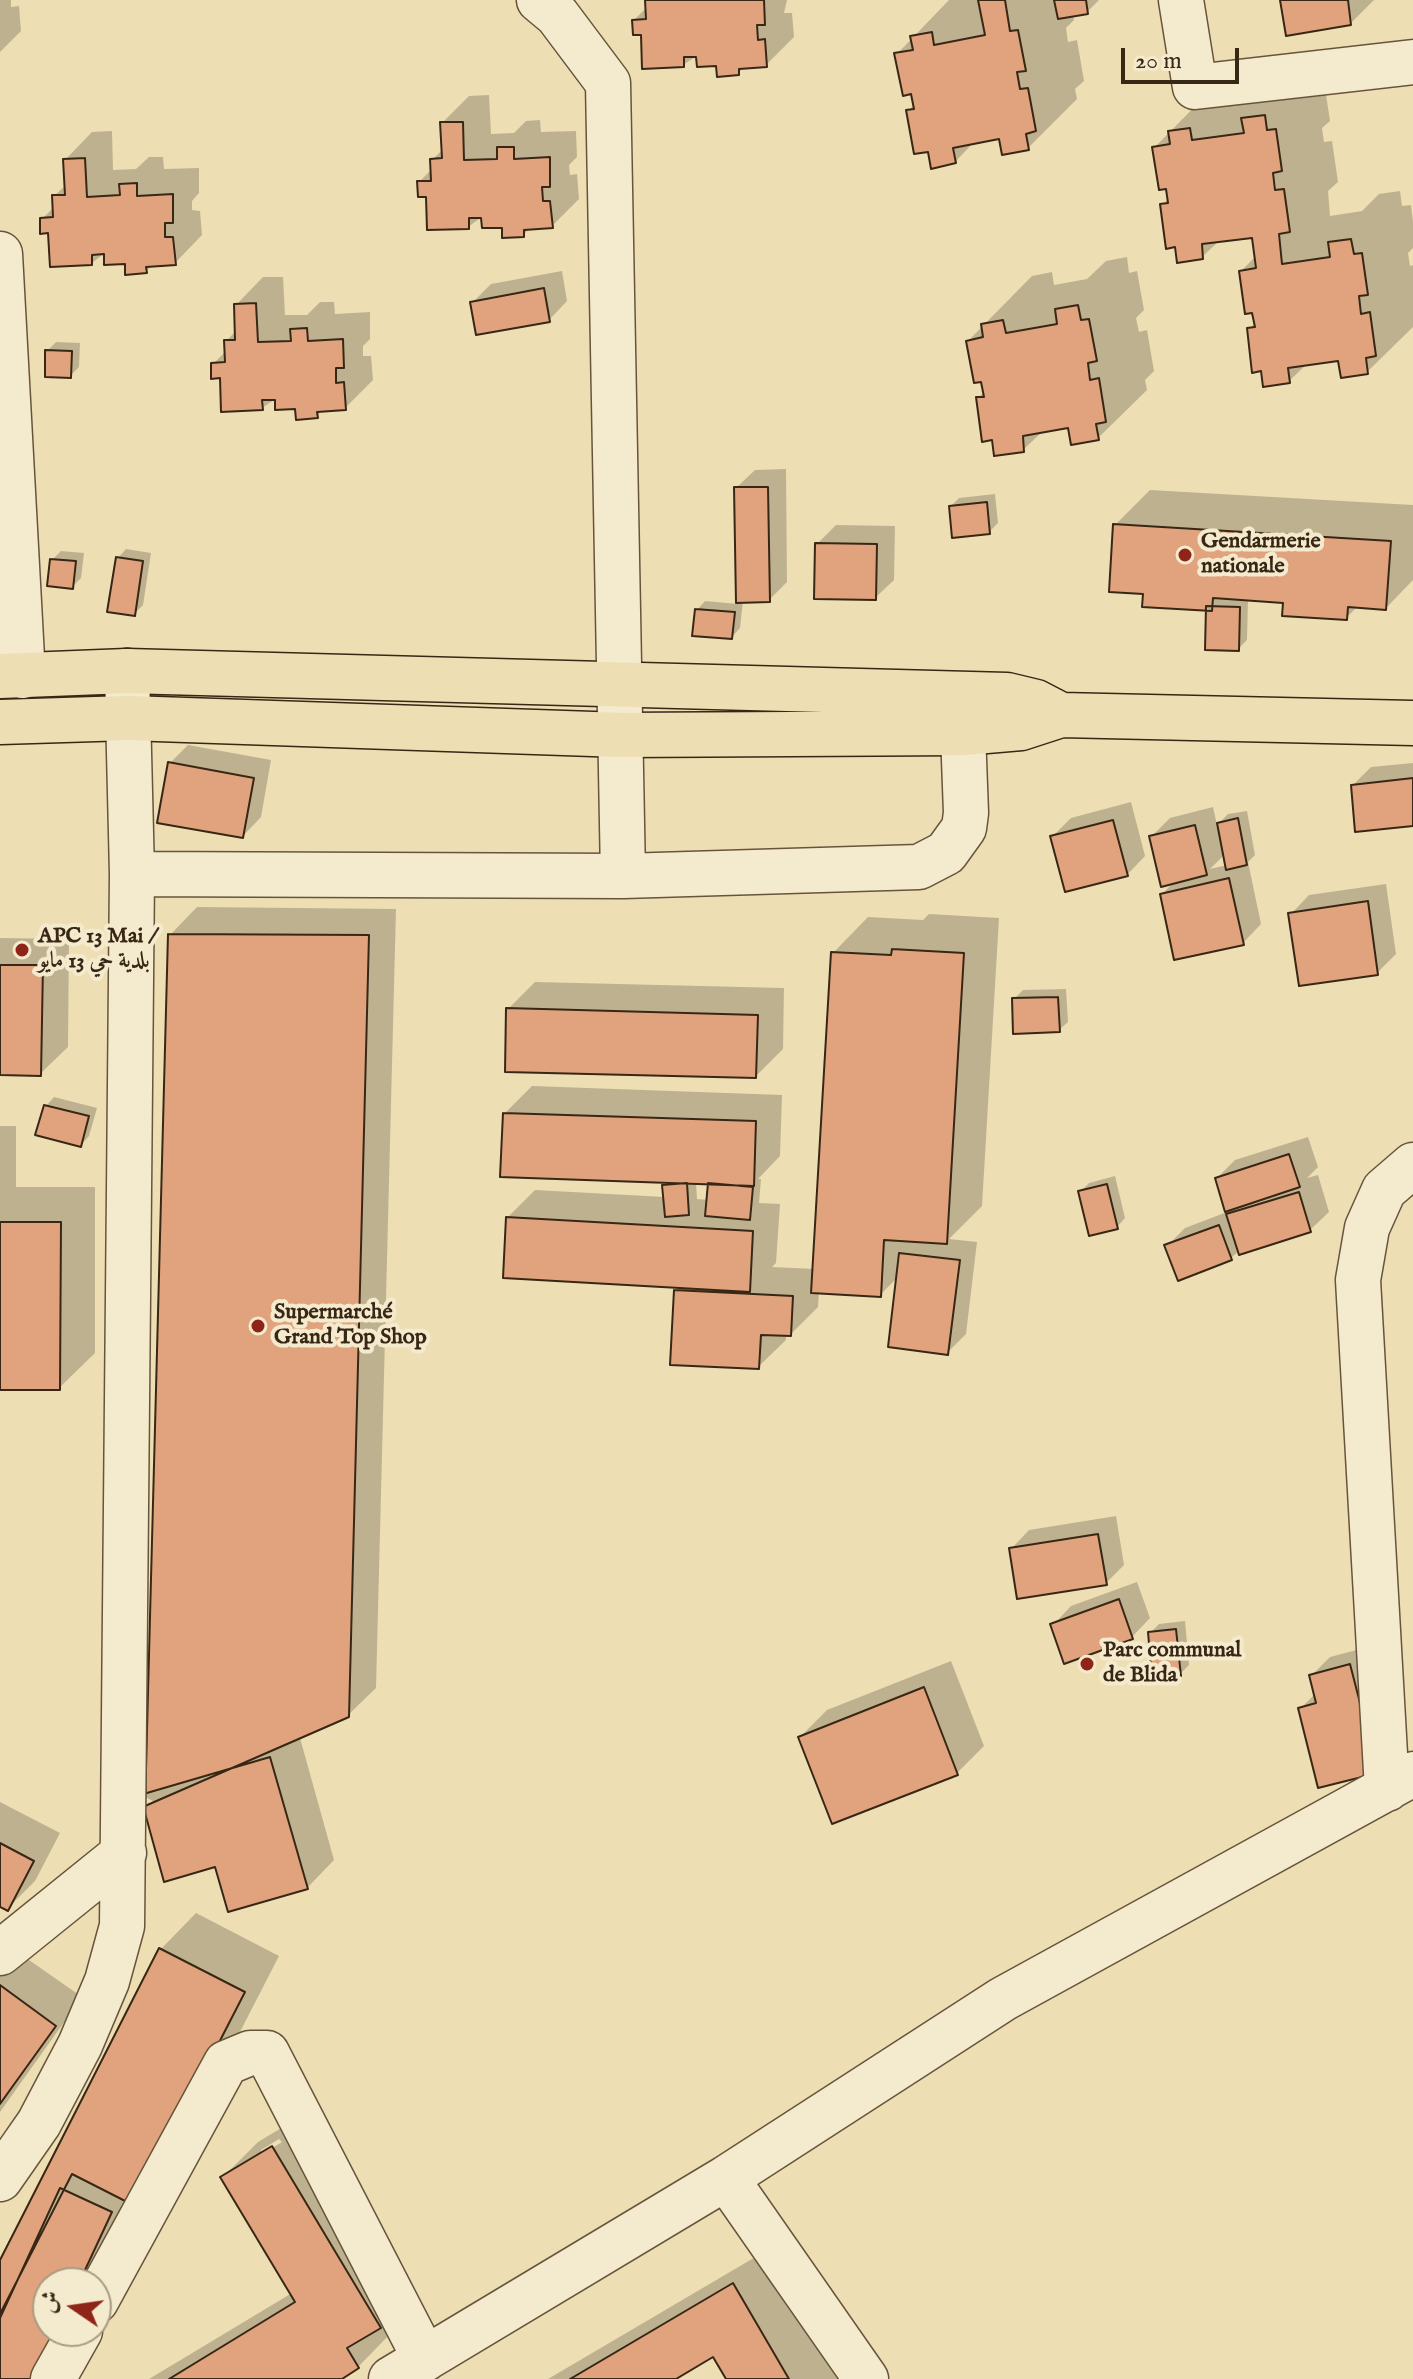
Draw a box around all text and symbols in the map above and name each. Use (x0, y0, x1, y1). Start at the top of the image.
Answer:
scale bar (1125, 32, 1243, 82)
text: 20 m (1135, 46, 1182, 77)
place label: Gendarmerie nationale (1201, 529, 1321, 580)
marker: Gendarmerie nationale (1176, 546, 1194, 564)
place label: APC 13 Mai / بلدية حي 13 مايو (38, 924, 156, 976)
marker: APC 13 Mai / بلدية حي 13 مايو (13, 941, 31, 959)
place label: Supermarché Grand Top Shop (274, 1300, 427, 1352)
marker: Supermarché Grand Top Shop (249, 1317, 267, 1335)
place label: Parc communal de Blida (1103, 1638, 1241, 1690)
marker: Parc communal de Blida (1078, 1655, 1096, 1673)
north arrow (32, 2267, 112, 2347)
text: ش (34, 2288, 67, 2316)

